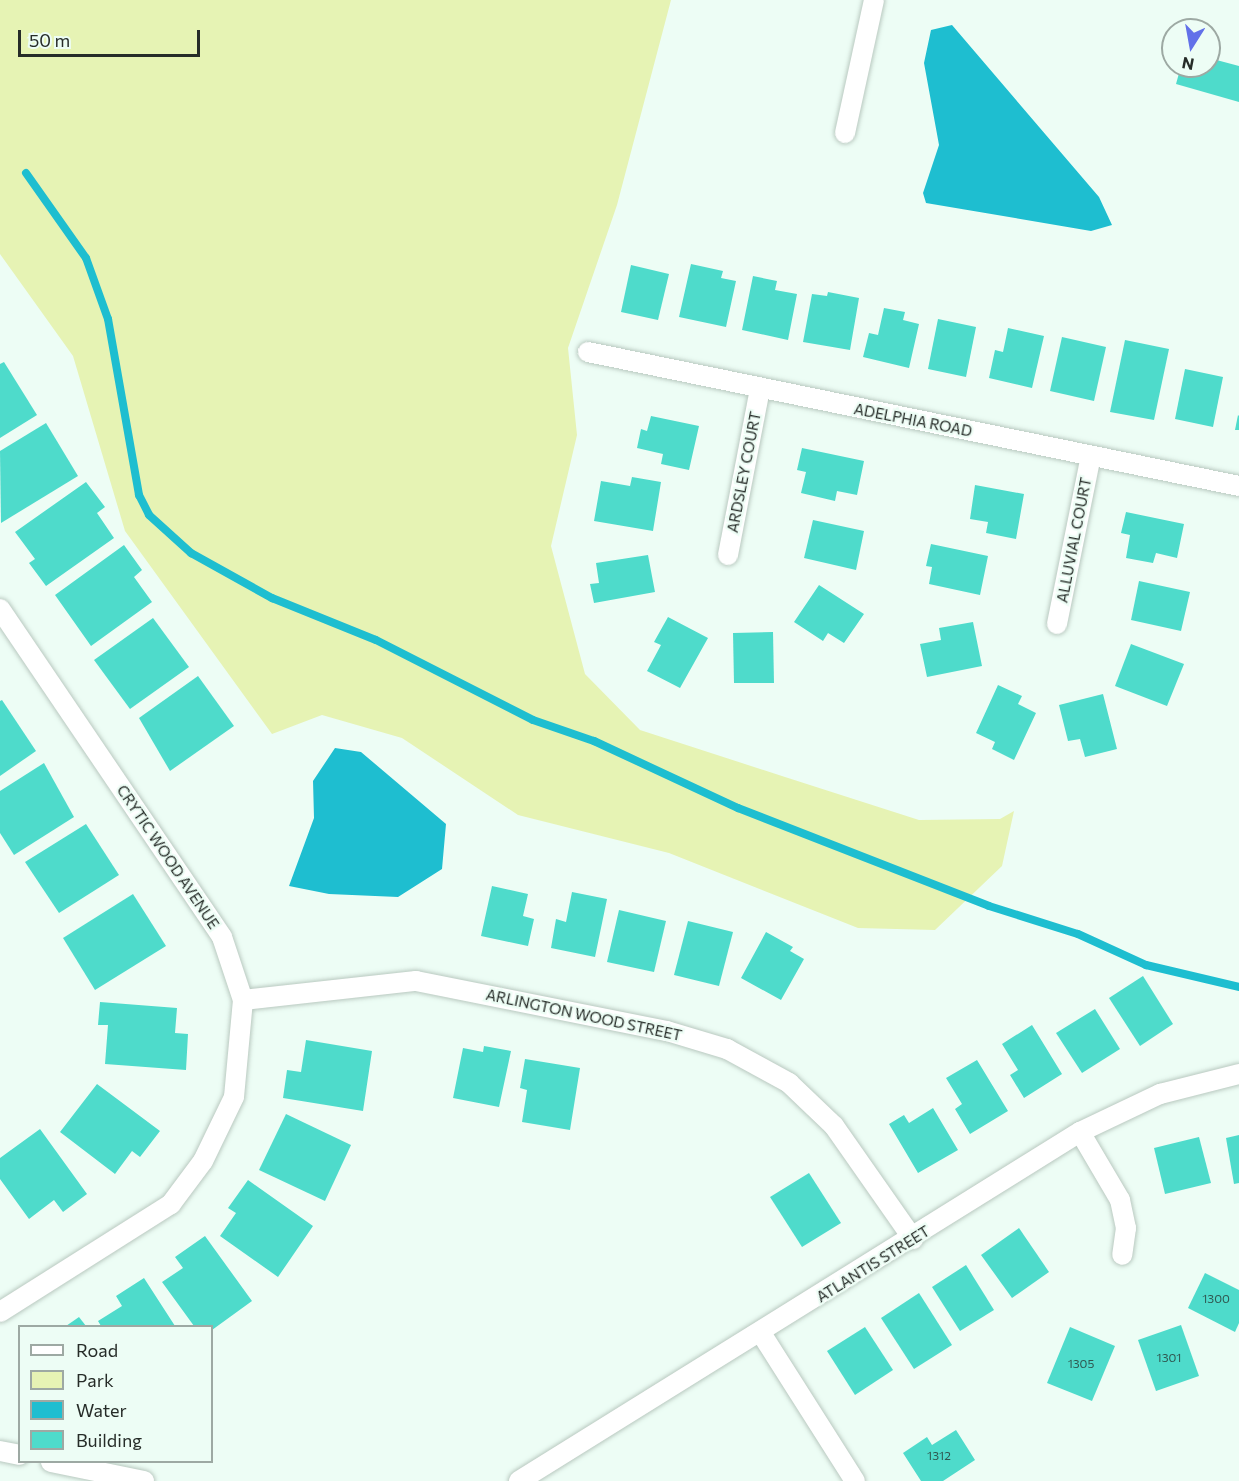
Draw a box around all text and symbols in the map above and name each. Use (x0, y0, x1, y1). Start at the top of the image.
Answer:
scale bar (21, 18, 202, 56)
north arrow (1161, 18, 1221, 78)
text: 50 m (29, 29, 70, 51)
text: N (1180, 54, 1196, 75)
street label: ADELPHIA ROAD (852, 400, 974, 440)
street label: ARDSLEY COURT (723, 410, 765, 534)
street label: ALLUVIAL COURT (1053, 476, 1095, 604)
street label: CRYTIC WOOD AVENUE (113, 782, 223, 932)
street label: ARLINGTON WOOD STREET (484, 985, 684, 1045)
street label: ATLANTIS STREET (813, 1222, 933, 1306)
house number: 1300 (1202, 1292, 1230, 1306)
legend (18, 1325, 213, 1463)
text: Road (76, 1339, 118, 1361)
house number: 1301 (1157, 1351, 1181, 1365)
house number: 1305 (1068, 1357, 1094, 1371)
text: Park (76, 1369, 114, 1391)
text: Water (76, 1399, 127, 1421)
text: Building (76, 1429, 142, 1451)
house number: 1312 (927, 1449, 951, 1463)

